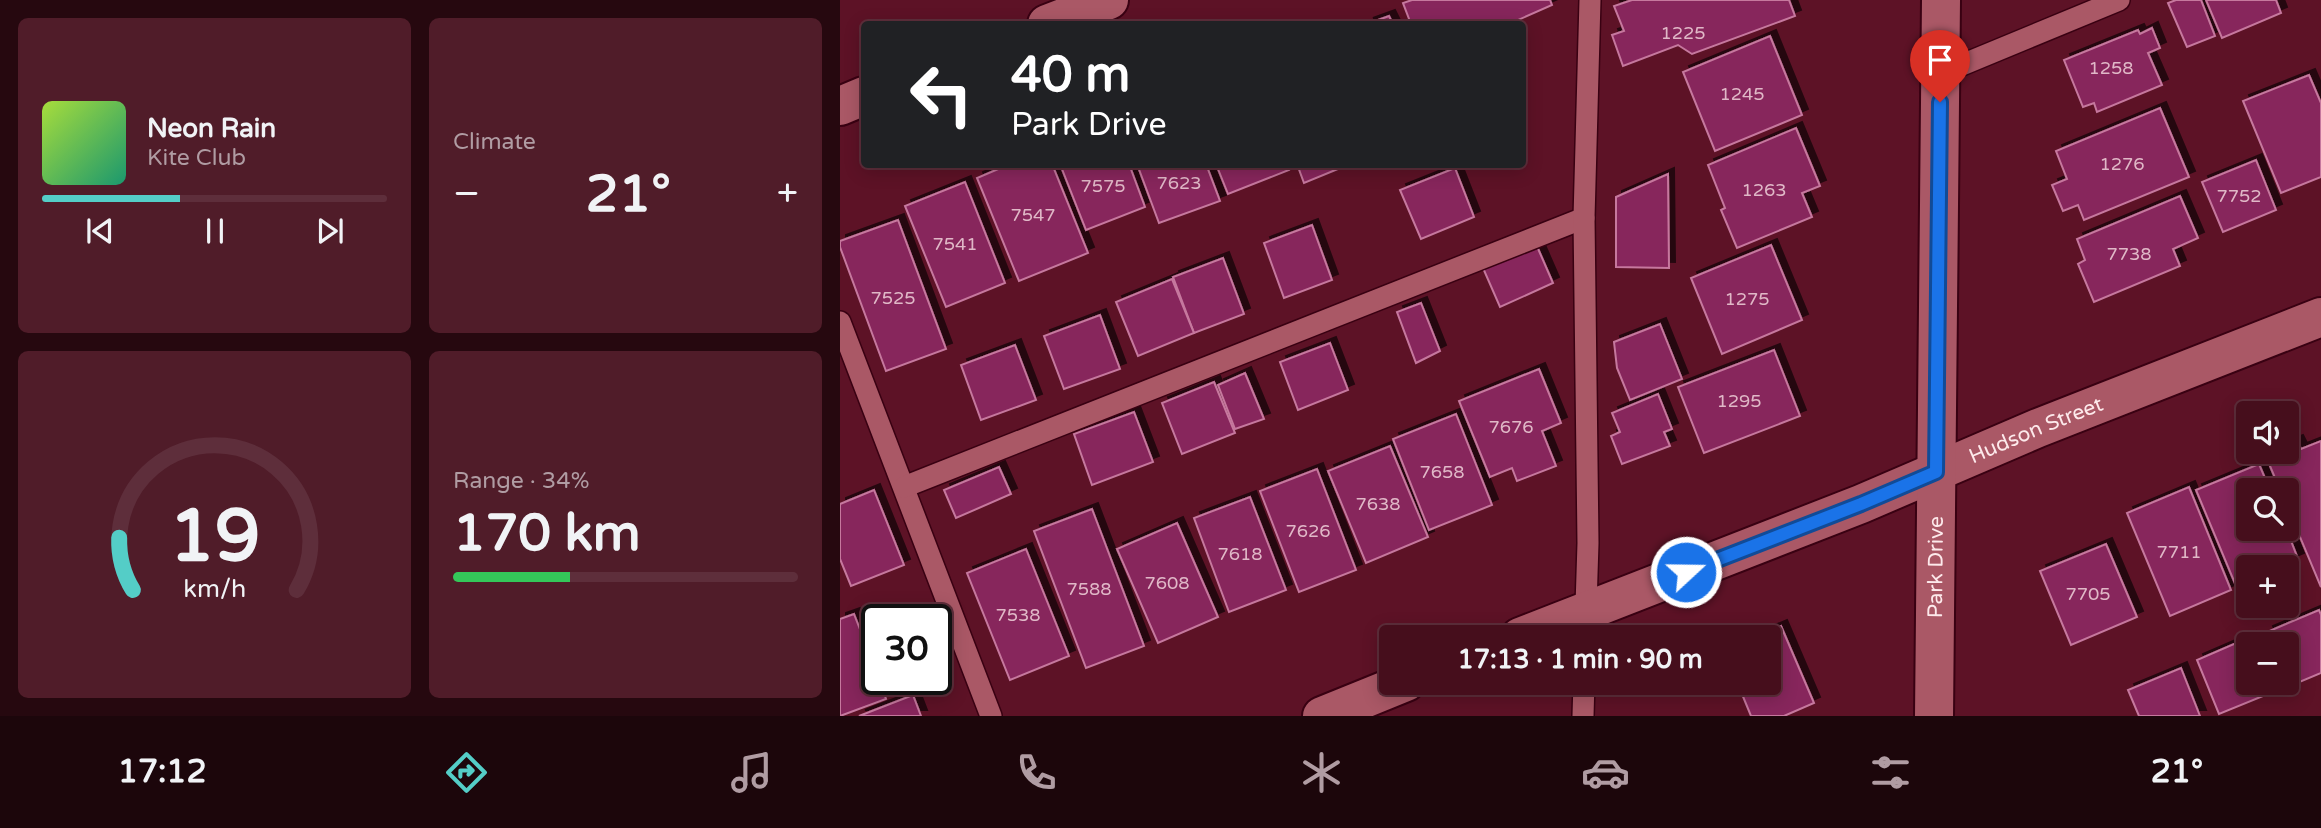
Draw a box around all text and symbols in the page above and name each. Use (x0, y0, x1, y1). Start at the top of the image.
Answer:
house number: 1225 (1660, 22, 1706, 44)
pin (1910, 30, 1970, 102)
icon: arrive (1921, 41, 1959, 79)
text: 40 m (1011, 46, 1130, 105)
icon: left (896, 49, 987, 140)
house number: 1258 (2088, 57, 2134, 79)
house number: 1245 (1719, 83, 1765, 105)
text: Park Drive (1011, 106, 1167, 144)
text: Neon Rain (147, 113, 276, 144)
text: Climate (453, 128, 536, 156)
text: Kite Club (147, 144, 246, 172)
house number: 1276 (2099, 153, 2145, 175)
text: 21° (586, 163, 671, 226)
text: − (453, 171, 480, 217)
text: + (777, 171, 798, 217)
house number: 7623 (1156, 172, 1202, 194)
house number: 7575 (1080, 175, 1126, 197)
house number: 1263 (1741, 179, 1787, 201)
house number: 7752 (2216, 185, 2262, 207)
house number: 7547 (1010, 204, 1056, 226)
icon: previous (81, 212, 119, 250)
icon: pause (196, 212, 234, 250)
icon: next (311, 212, 349, 250)
house number: 7541 (932, 233, 978, 255)
house number: 7738 (2106, 243, 2152, 265)
house number: 7525 (870, 287, 916, 309)
house number: 1275 (1724, 288, 1770, 310)
house number: 1295 (1716, 390, 1762, 412)
street label: Hudson Street (1965, 391, 2107, 469)
map controls (2236, 401, 2299, 695)
button: sound (2236, 401, 2299, 464)
house number: 7676 (1488, 416, 1534, 438)
house number: 7658 (1419, 461, 1465, 483)
text: Range · 34% (453, 467, 589, 495)
button: search (2236, 478, 2299, 541)
house number: 7638 (1355, 493, 1401, 515)
text: 19 (169, 494, 260, 582)
text: 170 km (453, 502, 641, 565)
street label: Park Drive (1922, 516, 1948, 618)
house number: 7626 (1285, 520, 1331, 542)
position arrow (1649, 535, 1723, 609)
house number: 7711 (2156, 541, 2202, 563)
house number: 7618 (1217, 543, 1263, 565)
button: + (2236, 555, 2299, 618)
house number: 7608 (1144, 572, 1190, 594)
text: km/h (183, 574, 246, 604)
house number: 7588 (1066, 578, 1112, 600)
house number: 7705 (2065, 583, 2111, 605)
speed limit sign: 30 (861, 604, 952, 695)
house number: 7538 (995, 604, 1041, 626)
button: − (2236, 632, 2299, 695)
text: 17:13 · 1 min · 90 m (1457, 644, 1703, 675)
icon: directions (442, 748, 491, 797)
icon: music (727, 748, 776, 797)
icon: phone (1012, 748, 1061, 797)
icon: climate (1297, 748, 1346, 797)
icon: car (1581, 748, 1630, 797)
icon: filters (1866, 748, 1915, 797)
text: 17:12 (118, 753, 207, 791)
text: 21° (2151, 753, 2203, 791)

